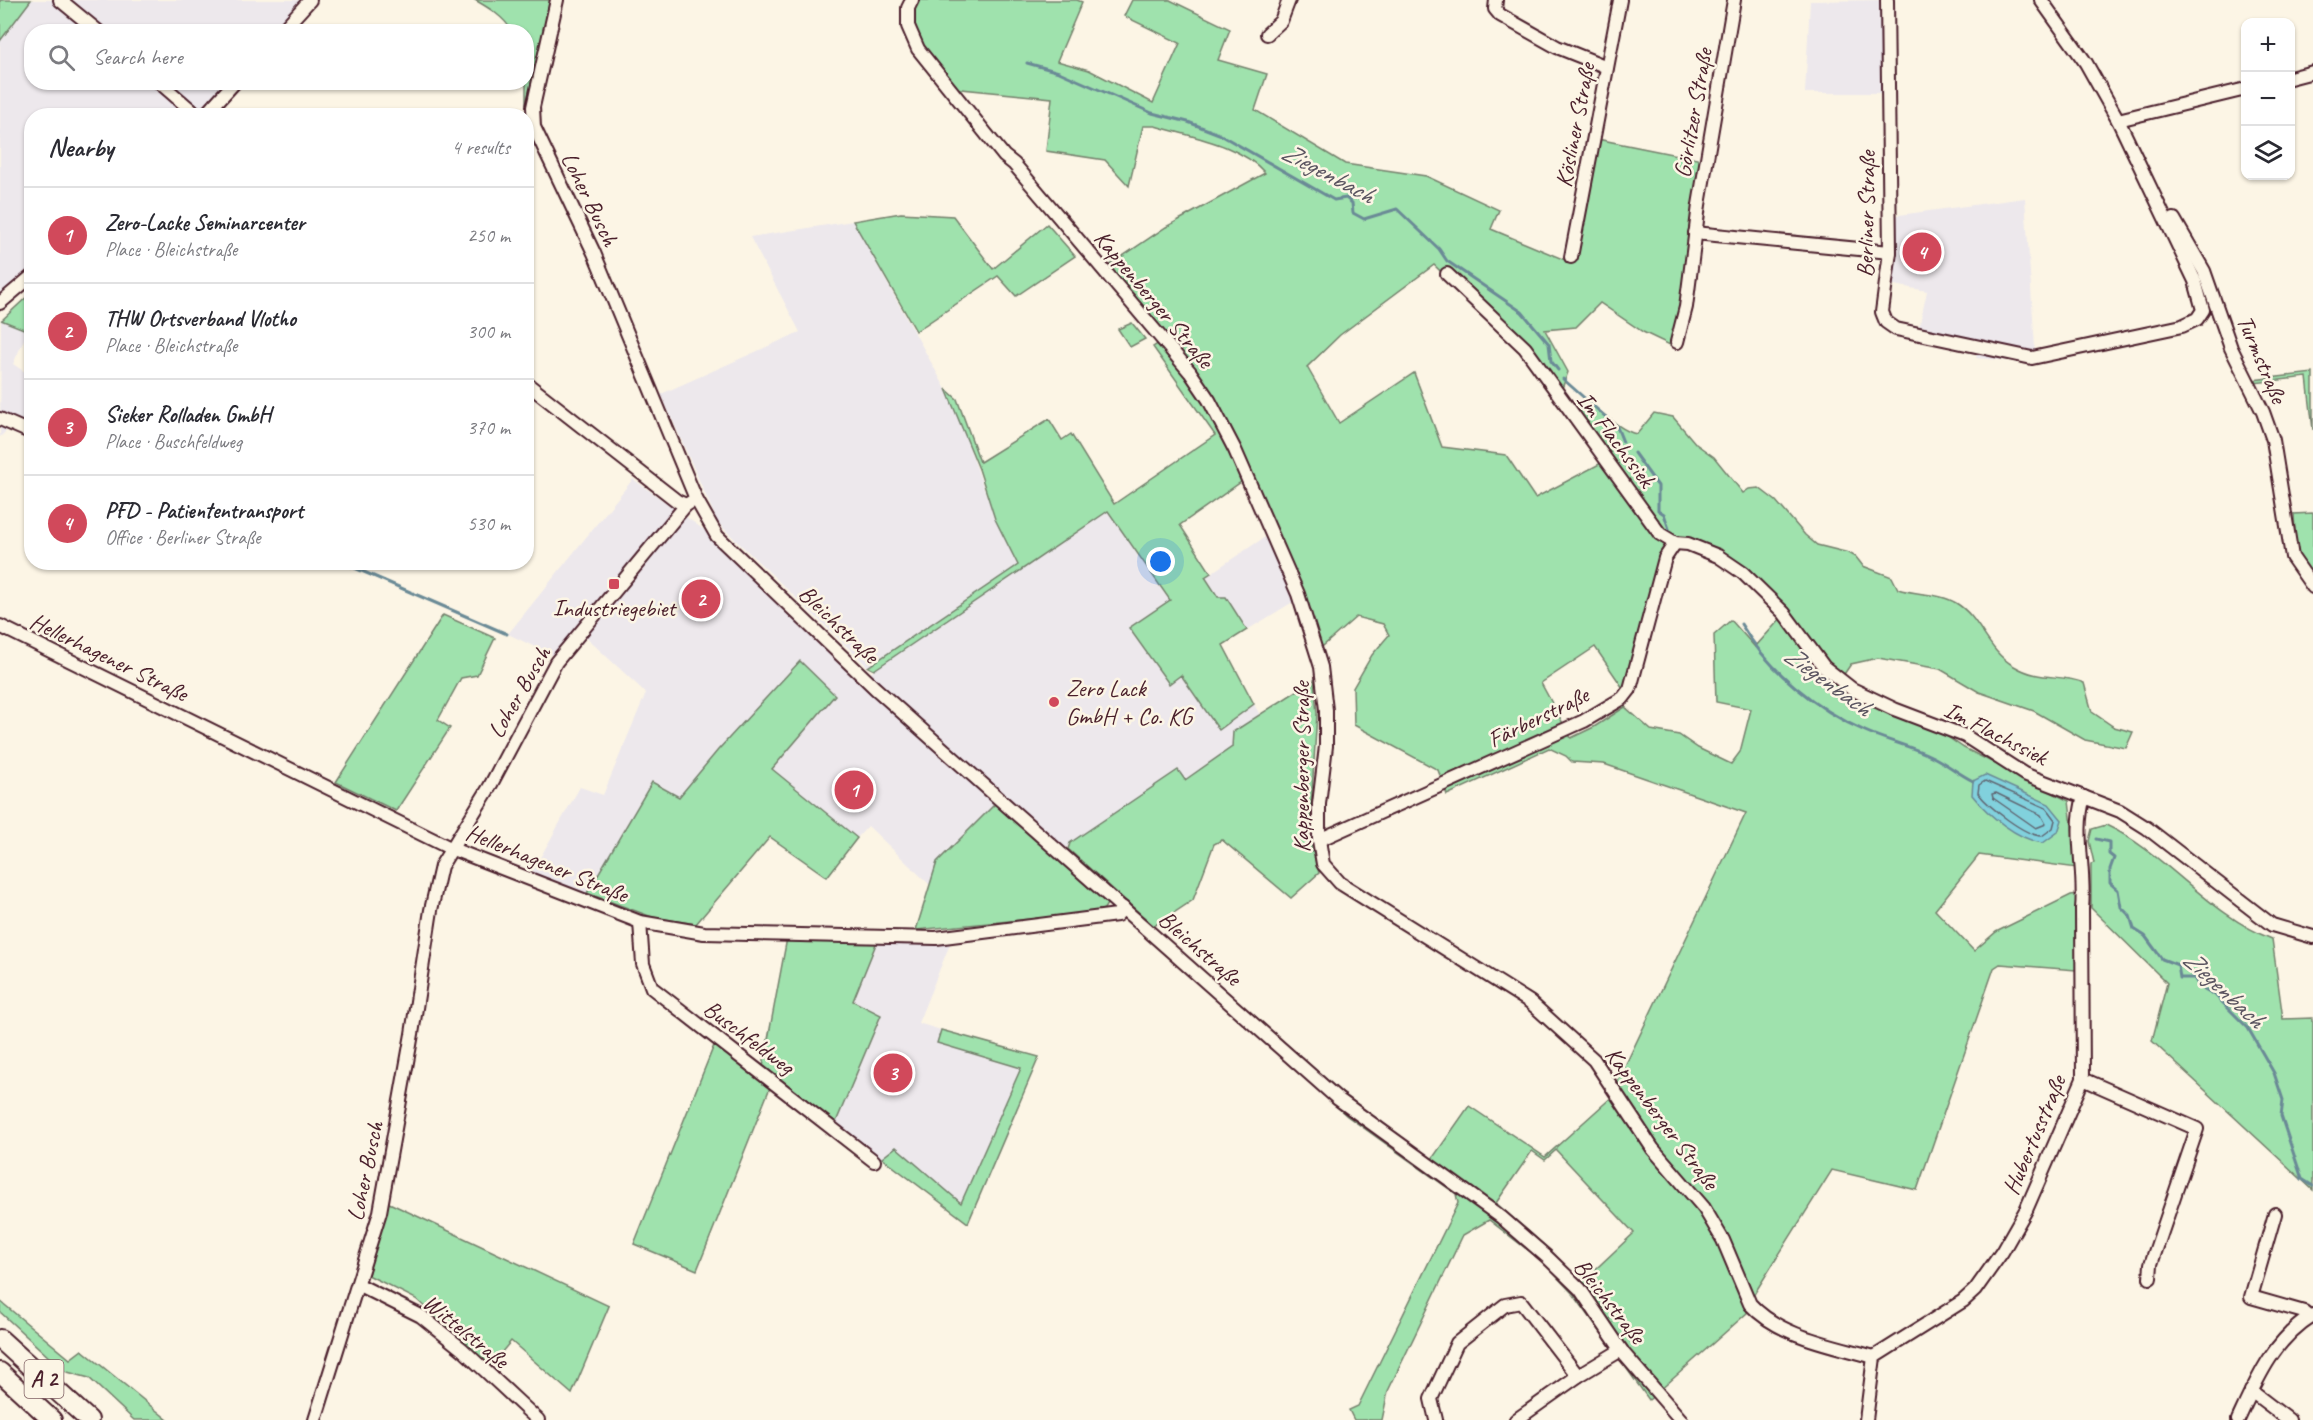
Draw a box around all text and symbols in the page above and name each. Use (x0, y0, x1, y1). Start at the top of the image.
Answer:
map controls (2241, 18, 2295, 180)
button: + (2241, 18, 2295, 72)
search box (24, 24, 534, 90)
icon: search (45, 41, 78, 74)
text: Search here (93, 43, 183, 71)
street label: Görlitzer Straße (1667, 44, 1719, 180)
street label: Kösliner Straße (1548, 58, 1602, 190)
button: − (2241, 72, 2295, 126)
button: layers (2241, 126, 2295, 180)
text: Nearby (48, 131, 113, 164)
text: 4 results (451, 135, 510, 160)
water label: Ziegenbach (1276, 135, 1382, 212)
street label: Loher Busch (554, 147, 626, 252)
street label: Berliner Straße (1850, 148, 1882, 278)
text: Zero-Lacke Seminarcenter (105, 209, 305, 237)
text: 1 (63, 223, 72, 248)
text: 250 m (467, 223, 510, 248)
street label: Kappenberger Straße (1088, 224, 1222, 376)
pin: 4 (1902, 230, 1942, 274)
text: Place · Bleichstraße (105, 237, 237, 262)
text: THW Ortsverband Vlotho (105, 305, 296, 333)
street label: Turmstraße (2230, 310, 2295, 410)
text: 2 (63, 319, 72, 344)
text: 300 m (467, 319, 510, 344)
text: Place · Bleichstraße (105, 333, 237, 358)
street label: Im Flachssiek (1570, 385, 1663, 494)
text: Sieker Rolladen GmbH (105, 401, 271, 429)
text: 3 (63, 415, 72, 440)
text: 370 m (467, 415, 510, 440)
text: Place · Buschfeldweg (105, 429, 242, 454)
text: PFD - Patiententransport (105, 497, 303, 525)
text: 4 (63, 511, 72, 536)
text: 530 m (467, 511, 510, 536)
text: Office · Berliner Straße (105, 525, 261, 550)
your location (1146, 547, 1175, 576)
pin: 2 (682, 576, 720, 622)
marker: Industriegebiet (607, 577, 621, 591)
street label: Bleichstraße (792, 578, 887, 671)
place label: Industriegebiet (553, 593, 677, 623)
street label: Hellerhagener Straße (25, 606, 195, 709)
water label: Ziegenbach (1778, 638, 1880, 725)
street label: Loher Busch (481, 640, 558, 743)
place label: Zero Lack GmbH + Co. KG (1066, 673, 1194, 731)
street label: Kappenberger Straße (1286, 679, 1316, 853)
street label: Färberstraße (1483, 679, 1595, 754)
street label: Im Flachssiek (1939, 694, 2055, 773)
marker: Zero Lack GmbH + Co. KG (1047, 695, 1061, 709)
pin: 1 (834, 768, 874, 812)
street label: Hellerhagener Straße (462, 817, 634, 910)
street label: Bleichstraße (1152, 904, 1249, 994)
water label: Ziegenbach (2176, 943, 2273, 1037)
street label: Buschfeldweg (698, 993, 802, 1082)
street label: Kappenberger Straße (1599, 1041, 1727, 1197)
pin: 3 (874, 1050, 912, 1096)
street label: Hubertusstraße (1995, 1069, 2073, 1199)
street label: Loher Busch (340, 1117, 390, 1223)
street label: Bleichstraße (1567, 1252, 1654, 1352)
street label: Wittelstraße (417, 1287, 517, 1376)
road number: A 2 (24, 1360, 63, 1398)

